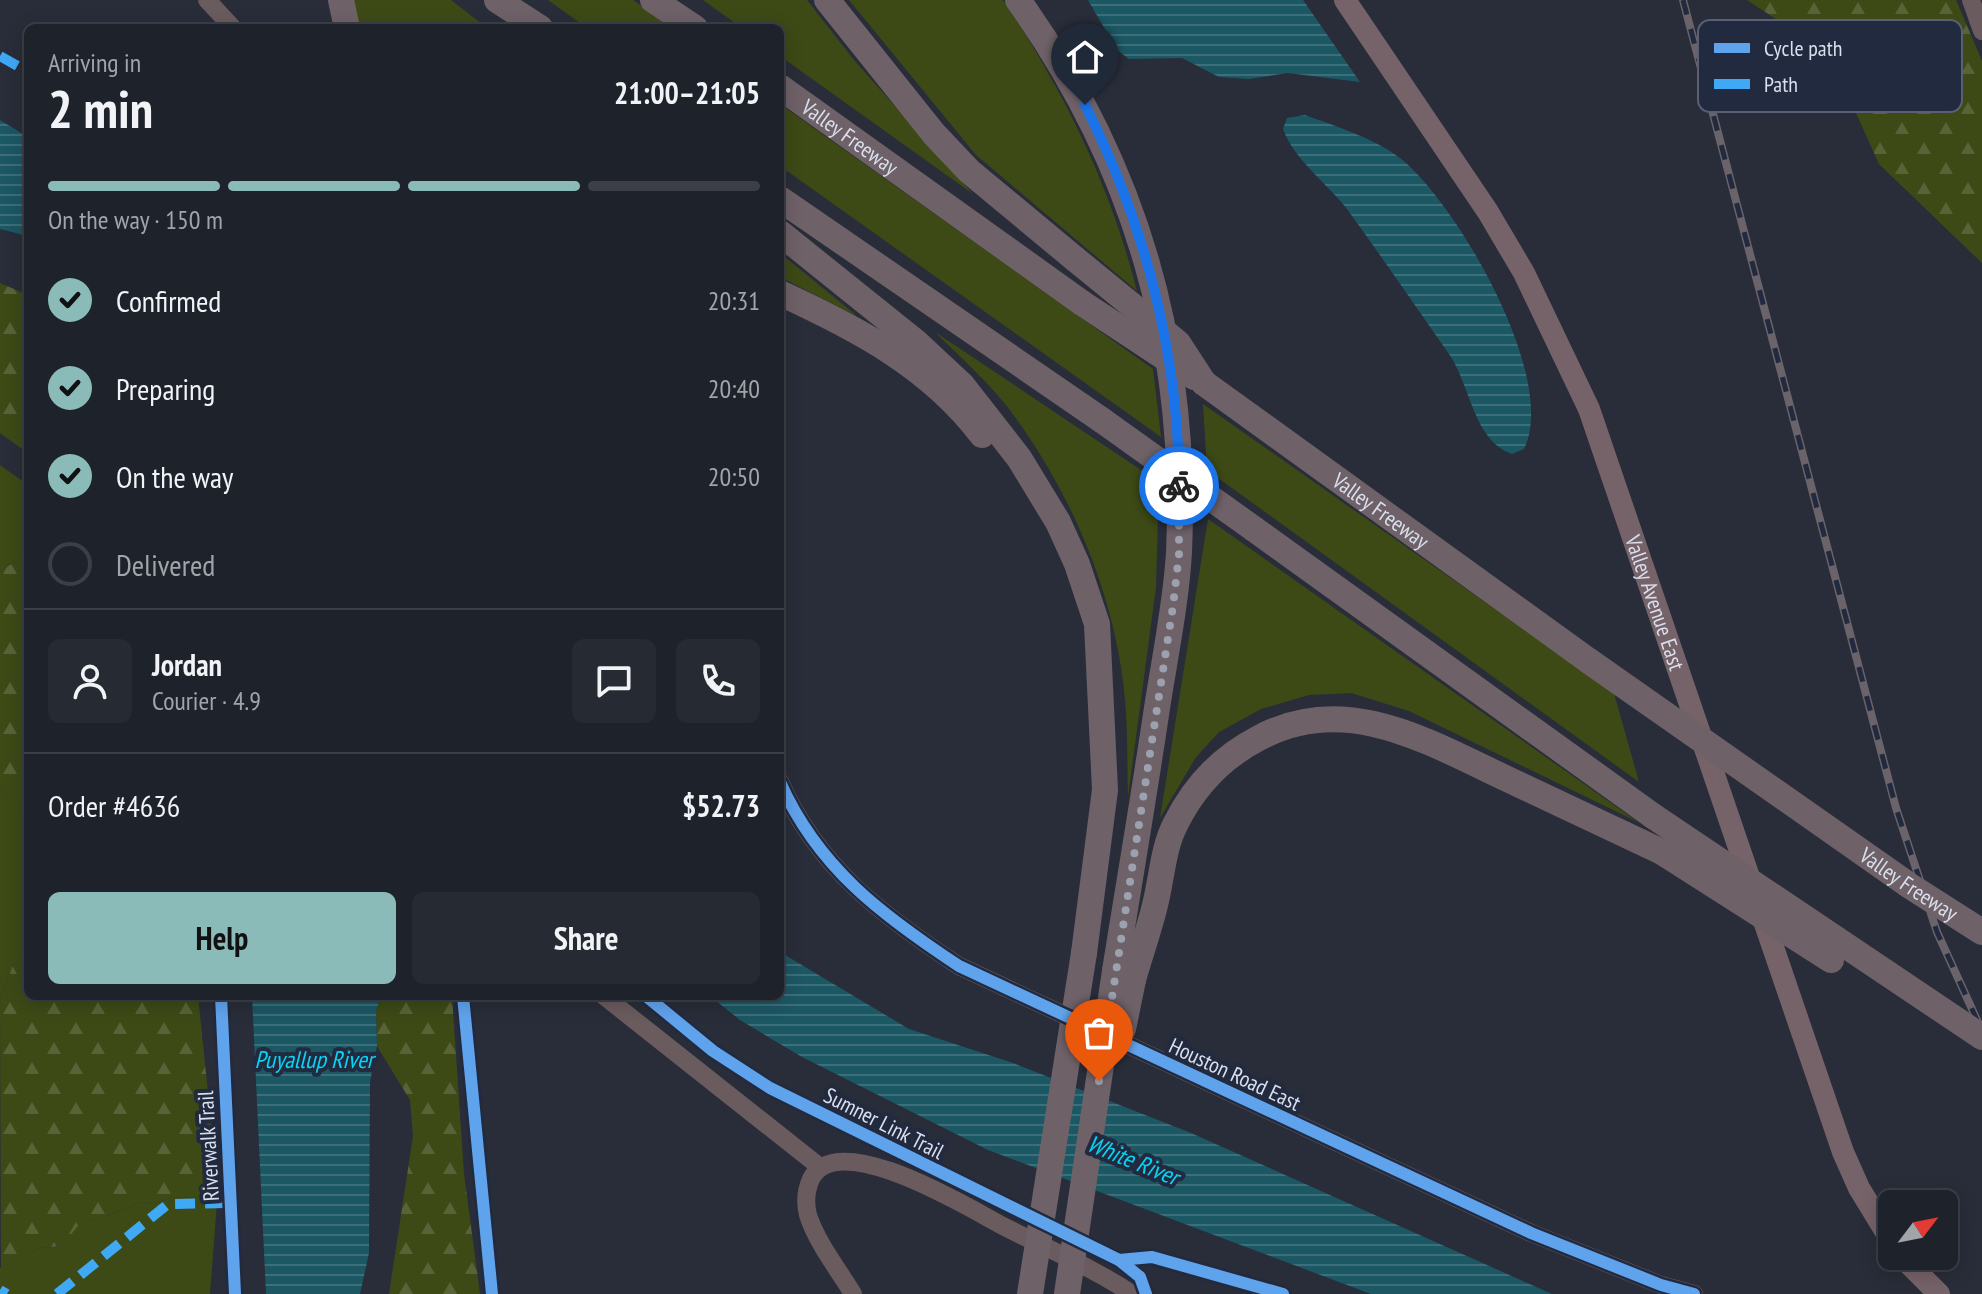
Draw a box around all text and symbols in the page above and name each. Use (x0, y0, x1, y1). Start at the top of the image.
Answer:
legend (1698, 20, 1962, 112)
pin (1051, 23, 1119, 105)
text: Cycle path (1764, 34, 1842, 62)
icon: home (1063, 35, 1107, 79)
text: Arriving in (48, 46, 141, 79)
text: Path (1764, 70, 1798, 98)
text: 21:00–21:05 (614, 73, 760, 112)
text: 2 min (48, 75, 153, 142)
street label: Valley Freeway (795, 92, 904, 182)
text: On the way · 150 m (48, 203, 223, 236)
icon: check (48, 278, 92, 322)
text: Confirmed (116, 281, 221, 320)
text: 20:31 (708, 284, 760, 317)
icon: check (48, 366, 92, 410)
text: Preparing (116, 369, 215, 408)
text: 20:40 (708, 372, 760, 405)
courier (1139, 446, 1219, 526)
icon: check (48, 454, 92, 498)
text: On the way (116, 457, 233, 496)
text: 20:50 (708, 460, 760, 493)
icon: bike (1157, 464, 1201, 508)
street label: Valley Freeway (1326, 466, 1435, 555)
street label: Valley Avenue East (1619, 531, 1691, 674)
text: Delivered (116, 545, 215, 584)
button: person (48, 639, 132, 723)
button: chat (572, 639, 656, 723)
button: phone (676, 639, 760, 723)
text: Jordan (152, 645, 222, 684)
text: Courier · 4.9 (152, 684, 261, 717)
text: Order #4636 (48, 786, 180, 825)
text: $52.73 (682, 786, 760, 825)
street label: Valley Freeway (1853, 841, 1964, 927)
button: Help (48, 892, 396, 984)
button: Share (412, 892, 760, 984)
pin (1065, 999, 1133, 1081)
icon: bag (1077, 1011, 1121, 1055)
street label: Houston Road East (1165, 1031, 1305, 1117)
water label: Puyallup River (255, 1044, 377, 1075)
street label: Sumner Link Trail (819, 1081, 950, 1166)
street label: Riverwalk Trail (191, 1089, 225, 1202)
water label: White River (1083, 1128, 1186, 1194)
north arrow (1878, 1190, 1958, 1270)
map controls (1878, 1190, 1958, 1270)

